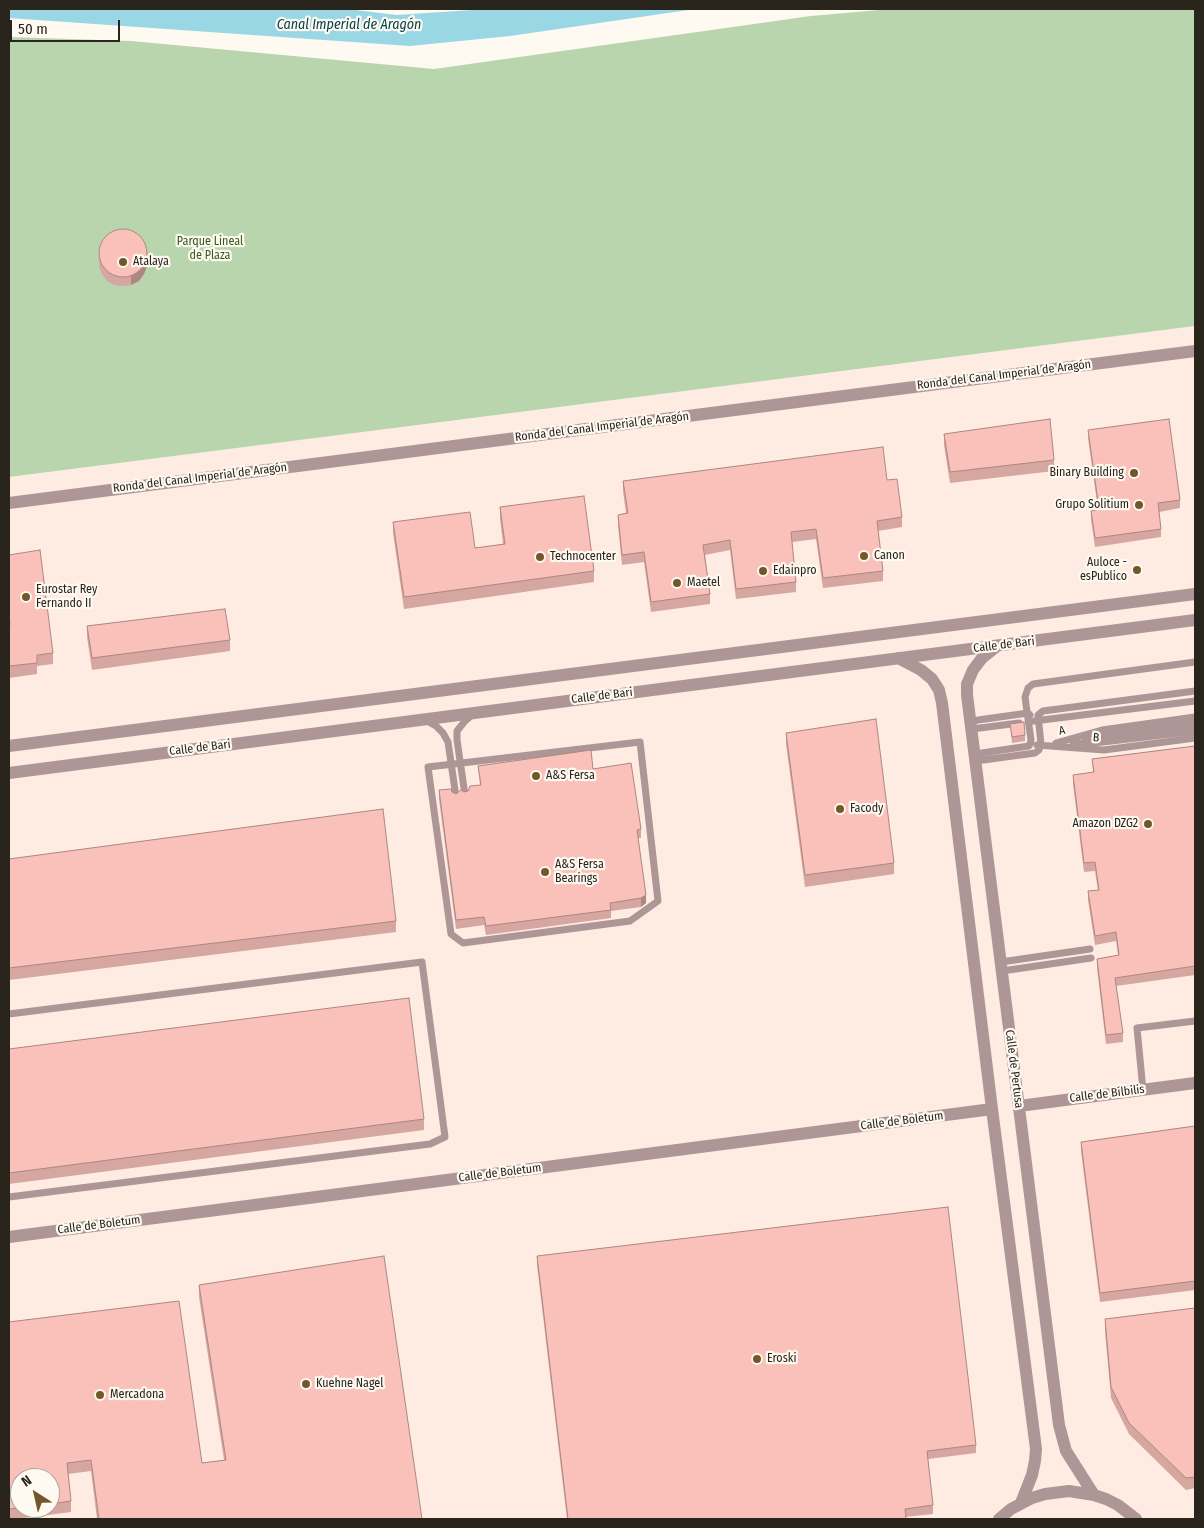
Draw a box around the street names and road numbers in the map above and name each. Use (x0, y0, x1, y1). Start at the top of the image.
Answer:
street label: Ronda del Canal Imperial de Aragón (916, 357, 1092, 393)
street label: Ronda del Canal Imperial de Aragón (514, 409, 690, 445)
street label: Ronda del Canal Imperial de Aragón (112, 460, 288, 496)
street label: Calle de Bari (973, 634, 1035, 656)
street label: Calle de Bari (571, 685, 633, 707)
street label: A (1058, 723, 1066, 739)
street label: B (1092, 731, 1100, 745)
street label: Calle de Bari (169, 737, 231, 759)
street label: Calle de Pertusa (1002, 1029, 1026, 1109)
street label: Calle de Bílbilis (1069, 1082, 1145, 1106)
street label: Calle de Boletum (860, 1109, 944, 1133)
street label: Calle de Boletum (458, 1161, 542, 1185)
street label: Calle de Boletum (57, 1213, 141, 1237)

